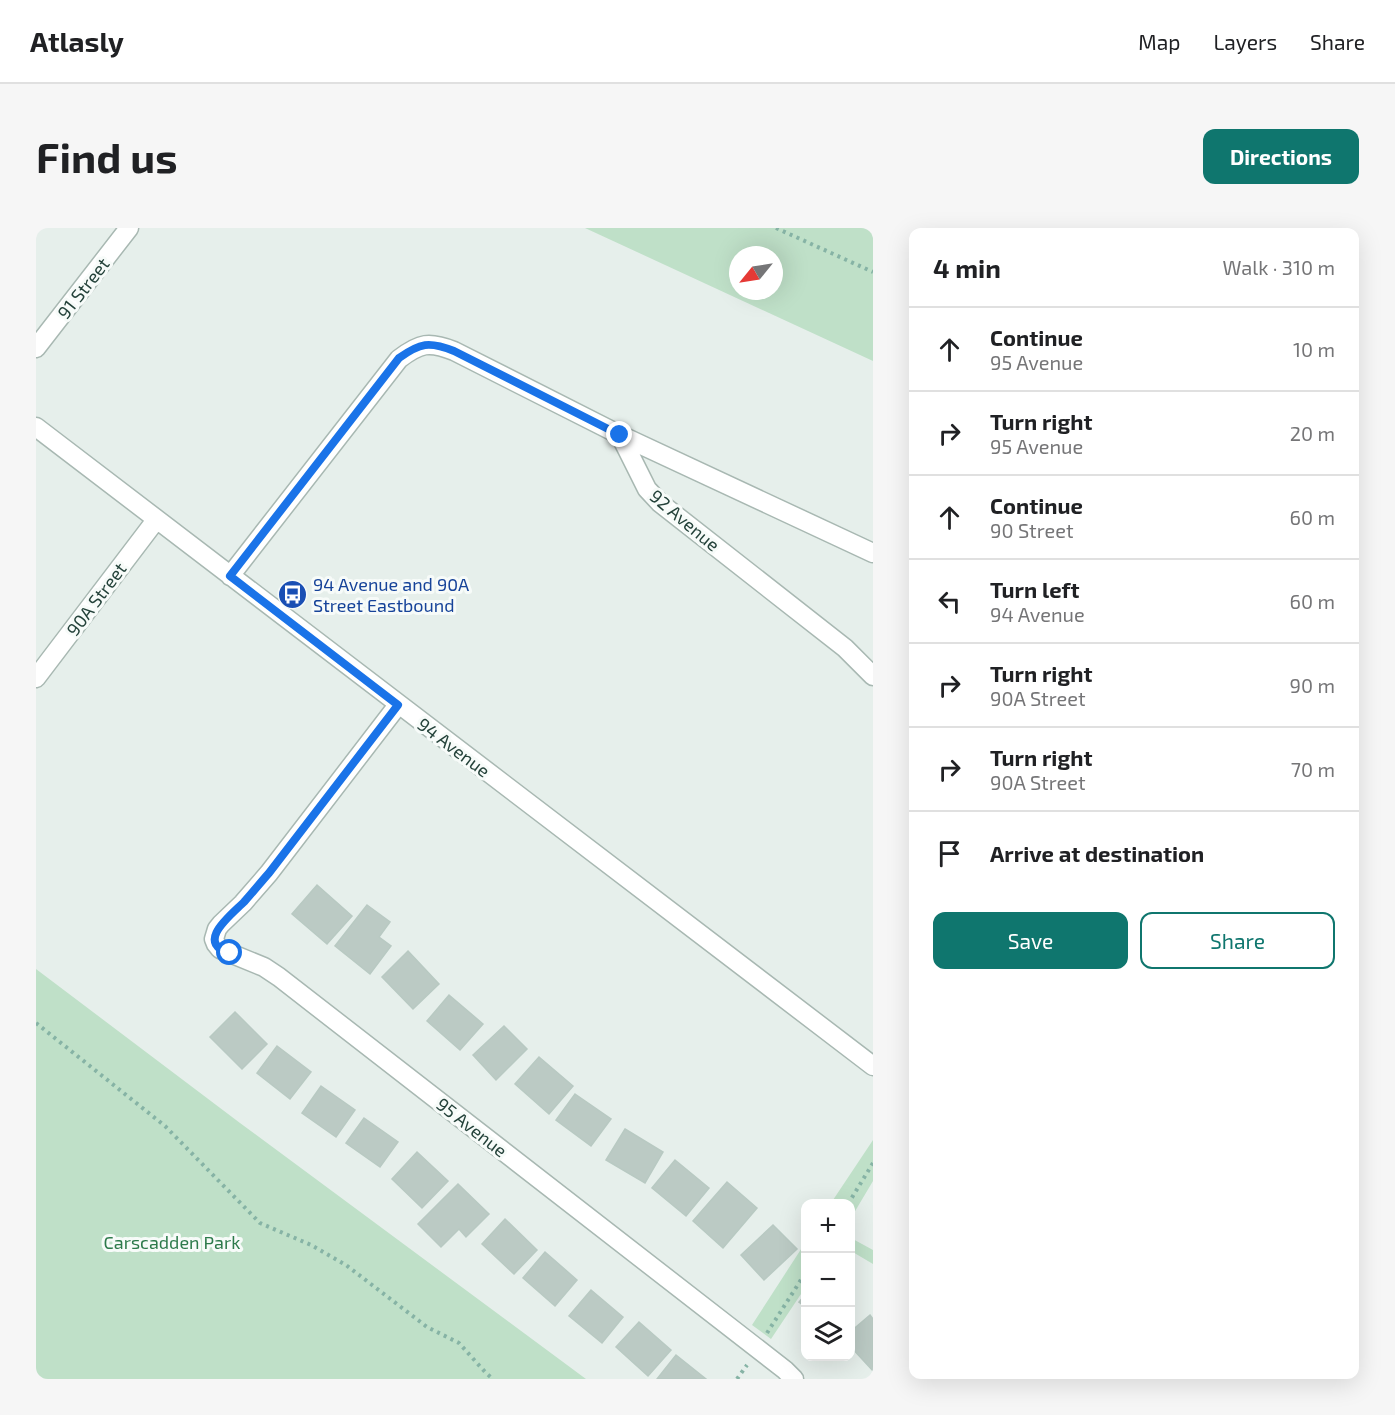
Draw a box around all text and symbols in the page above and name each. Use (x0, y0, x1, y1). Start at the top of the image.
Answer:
text: Atlasly (30, 24, 124, 58)
text: Map (1138, 29, 1180, 54)
text: Layers (1213, 29, 1277, 54)
text: Share (1310, 29, 1365, 54)
button: Directions (1203, 129, 1359, 184)
text: Find us (36, 131, 178, 181)
north arrow (729, 246, 783, 300)
text: 4 min (933, 252, 1001, 283)
street label: 91 Street (52, 253, 114, 323)
text: Walk · 310 m (1223, 255, 1335, 279)
text: Continue (990, 324, 1083, 350)
icon: ahead (933, 333, 966, 366)
text: 10 m (1293, 337, 1335, 361)
text: 95 Avenue (990, 350, 1083, 374)
text: Turn right (990, 408, 1092, 434)
icon: right (933, 417, 966, 450)
route end (606, 421, 632, 447)
text: 20 m (1290, 421, 1335, 445)
text: 95 Avenue (990, 434, 1083, 458)
street label: 92 Avenue (646, 484, 724, 556)
text: Continue (990, 492, 1083, 518)
icon: ahead (933, 501, 966, 534)
text: 60 m (1290, 505, 1335, 529)
text: 90 Street (990, 518, 1074, 542)
street label: 90A Street (61, 558, 131, 640)
place label: 94 Avenue and 90A Street Eastbound (313, 573, 470, 616)
text: Turn left (990, 576, 1079, 602)
bus stop icon: 94 Avenue and 90A Street Eastbound (276, 578, 308, 610)
icon: left (933, 585, 966, 618)
text: 60 m (1290, 589, 1335, 613)
text: 94 Avenue (990, 602, 1085, 626)
text: Turn right (990, 660, 1092, 686)
icon: right (933, 669, 966, 702)
text: 90 m (1290, 673, 1335, 697)
text: 90A Street (990, 686, 1086, 710)
street label: 94 Avenue (413, 713, 495, 781)
text: Turn right (990, 744, 1092, 770)
icon: right (933, 753, 966, 786)
text: 70 m (1291, 757, 1335, 781)
text: 90A Street (990, 770, 1086, 794)
icon: arrive (933, 837, 966, 870)
text: Arrive at destination (990, 840, 1204, 866)
button: Save (933, 912, 1128, 969)
button: Share (1140, 912, 1335, 969)
route start (216, 939, 242, 965)
street label: 95 Avenue (432, 1093, 512, 1161)
map controls (801, 1199, 855, 1361)
button: + (801, 1199, 855, 1253)
park label: Carscadden Park (104, 1231, 240, 1253)
button: − (801, 1253, 855, 1307)
button: layers (801, 1307, 855, 1361)

